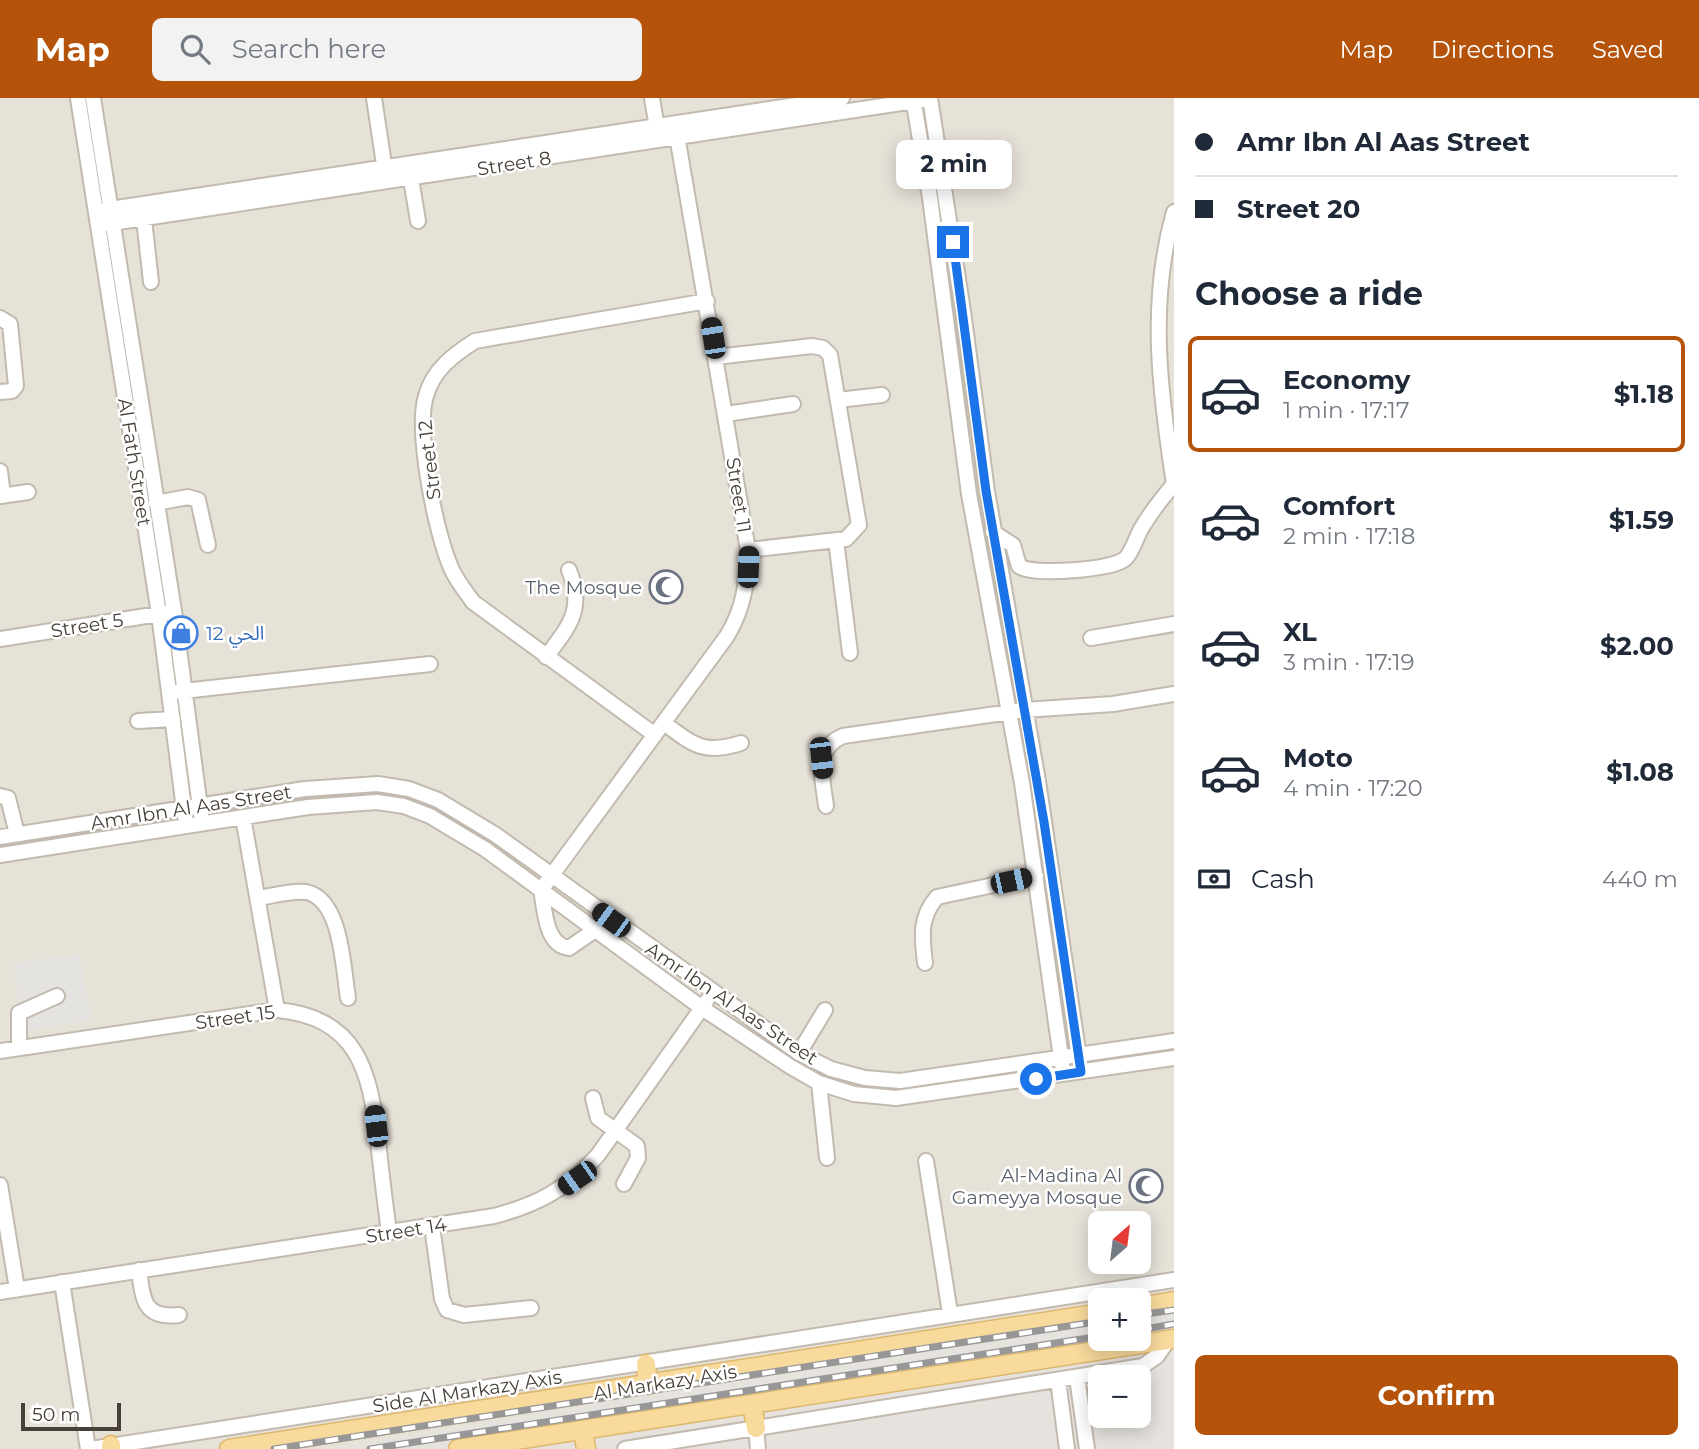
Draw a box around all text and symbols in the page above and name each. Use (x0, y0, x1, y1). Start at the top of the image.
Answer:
search box (152, 18, 642, 81)
text: Map (35, 29, 110, 69)
icon: search (176, 30, 214, 68)
text: Search here (232, 33, 386, 65)
text: Map (1340, 35, 1393, 64)
text: Directions (1431, 35, 1554, 64)
text: Saved (1592, 35, 1664, 64)
text: Amr Ibn Al Aas Street (1237, 126, 1530, 158)
callout: 2 min (895, 141, 1011, 190)
street label: Street 8 (475, 146, 553, 181)
text: 2 min (920, 150, 988, 178)
text: Street 20 (1237, 193, 1360, 225)
route end (937, 226, 969, 258)
text: Choose a ride (1195, 274, 1423, 313)
car (700, 316, 727, 360)
icon: car (1199, 363, 1262, 426)
text: Economy (1283, 364, 1410, 396)
text: $1.18 (1614, 378, 1674, 410)
street label: Al Fath Street (113, 396, 156, 528)
text: 1 min · 17:17 (1283, 396, 1409, 424)
street label: Street 12 (413, 419, 446, 501)
street label: Street 11 (721, 456, 756, 534)
icon: car (1199, 489, 1262, 552)
text: Comfort (1283, 490, 1395, 522)
text: $1.59 (1609, 504, 1674, 536)
text: 2 min · 17:18 (1283, 522, 1415, 550)
car (737, 546, 760, 588)
mosque icon: The Mosque (647, 568, 685, 606)
place label: The Mosque (525, 576, 642, 599)
street label: Street 5 (49, 608, 125, 643)
shop icon: الحي 12 (162, 614, 200, 652)
icon: car (1199, 615, 1262, 678)
text: XL (1283, 616, 1317, 648)
place label: الحي 12 (206, 622, 264, 648)
text: $2.00 (1600, 630, 1674, 662)
text: 3 min · 17:19 (1283, 648, 1415, 676)
car (809, 736, 834, 780)
icon: car (1199, 741, 1262, 804)
text: Moto (1283, 742, 1353, 774)
text: $1.08 (1606, 756, 1674, 788)
text: 4 min · 17:20 (1283, 774, 1423, 802)
street label: Amr Ibn Al Aas Street (89, 780, 293, 835)
icon: cash (1195, 860, 1233, 898)
text: Cash (1251, 863, 1315, 895)
text: 440 m (1602, 865, 1678, 893)
car (989, 866, 1034, 896)
car (588, 899, 635, 941)
street label: Amr Ibn Al Aas Street (641, 937, 823, 1070)
street label: Street 15 (194, 1001, 277, 1034)
route start (1020, 1063, 1052, 1095)
car (364, 1104, 389, 1148)
car (554, 1157, 601, 1199)
place label: Al-Madina Al Gameyya Mosque (952, 1164, 1122, 1209)
mosque icon: Al-Madina Al Gameyya Mosque (1127, 1167, 1165, 1205)
north arrow (1088, 1211, 1152, 1274)
map controls (1088, 1211, 1151, 1428)
street label: Street 14 (364, 1213, 449, 1248)
button: + (1088, 1288, 1151, 1351)
button: Confirm (1195, 1355, 1678, 1435)
street label: Al Markazy Axis (592, 1360, 739, 1405)
street label: Side Al Markazy Axis (371, 1365, 563, 1418)
button: − (1088, 1365, 1151, 1428)
scale bar (21, 1400, 121, 1432)
text: 50 m (32, 1403, 80, 1426)

